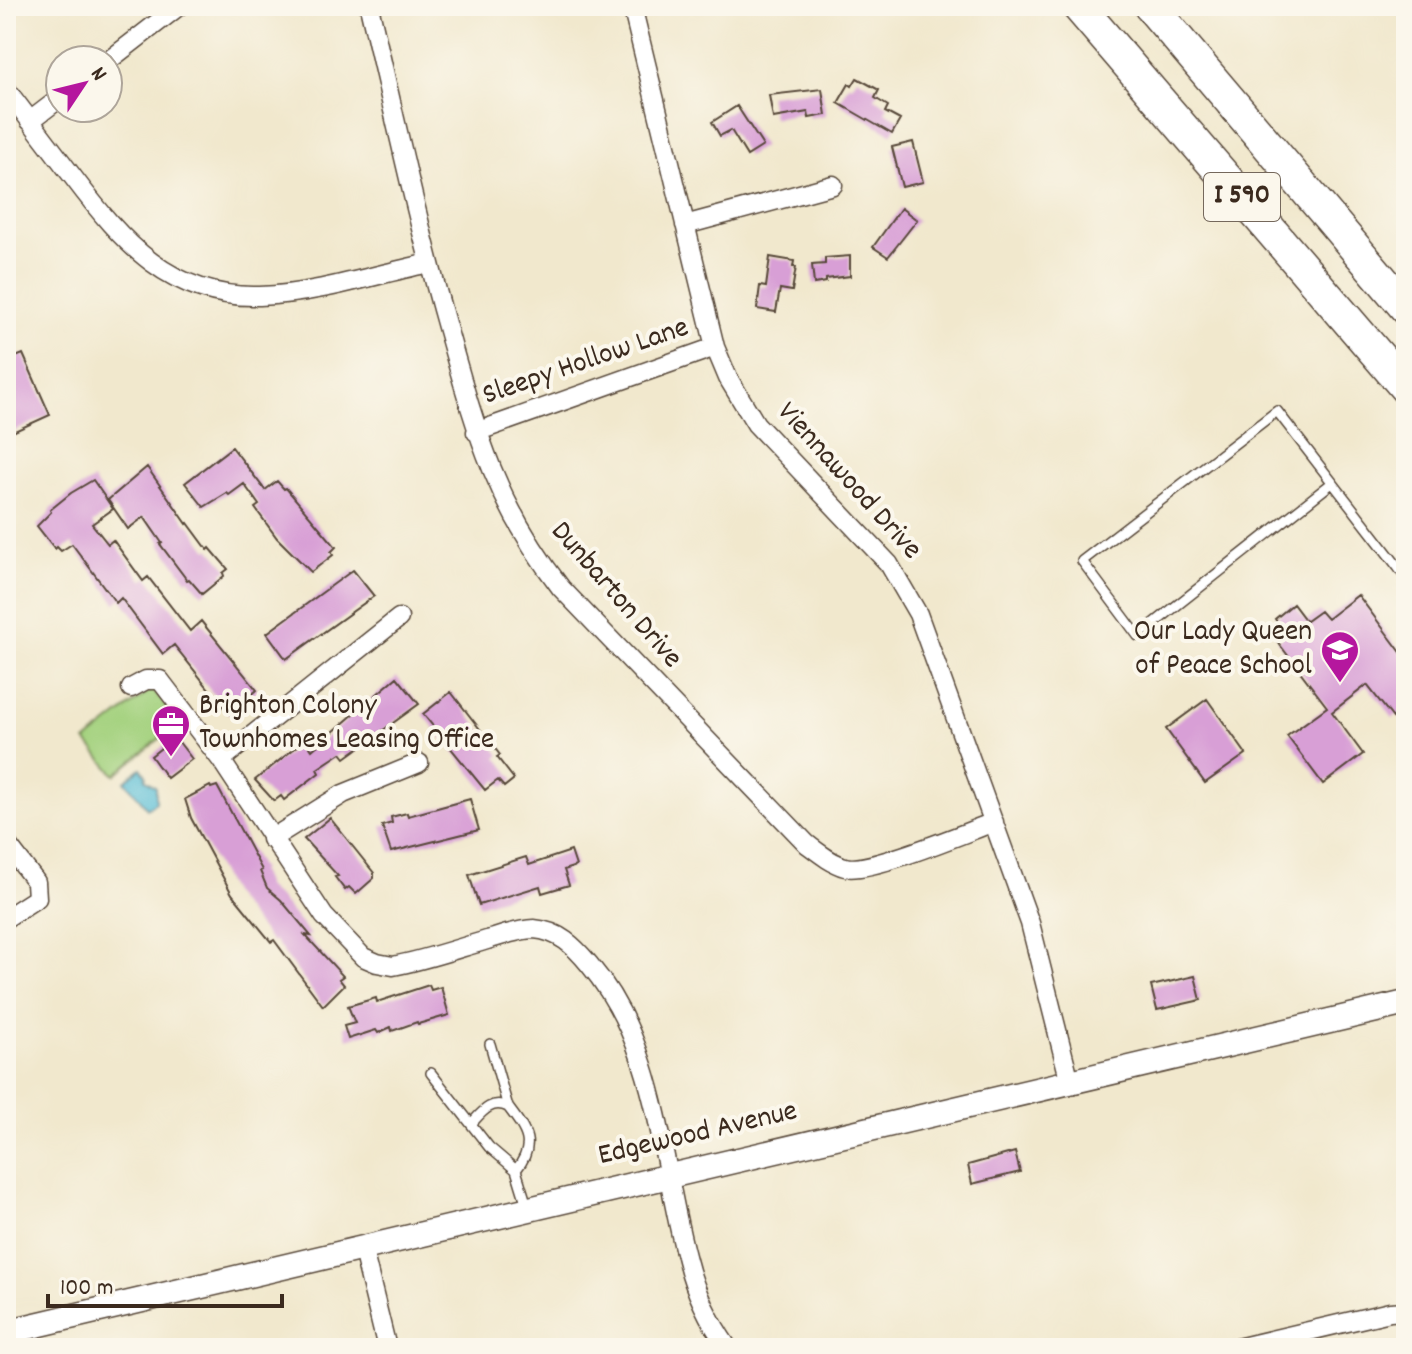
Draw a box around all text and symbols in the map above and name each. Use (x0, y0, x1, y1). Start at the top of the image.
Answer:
north arrow (44, 44, 124, 124)
text: N (82, 61, 113, 88)
road number: I 590 (1204, 173, 1280, 221)
street label: Sleepy Hollow Lane (477, 308, 695, 418)
street label: Viennawood Drive (765, 393, 931, 571)
street label: Dunbarton Drive (539, 513, 691, 679)
place label: Our Lady Queen of Peace School (1134, 612, 1312, 689)
school or university icon: Our Lady Queen of Peace School (1319, 629, 1361, 684)
place label: Brighton Colony Townhomes Leasing Office (199, 686, 494, 763)
office icon: Brighton Colony Townhomes Leasing Office (150, 703, 192, 758)
street label: Edgewood Avenue (594, 1091, 802, 1179)
scale bar (48, 1258, 282, 1308)
text: 100 m (60, 1272, 113, 1306)

